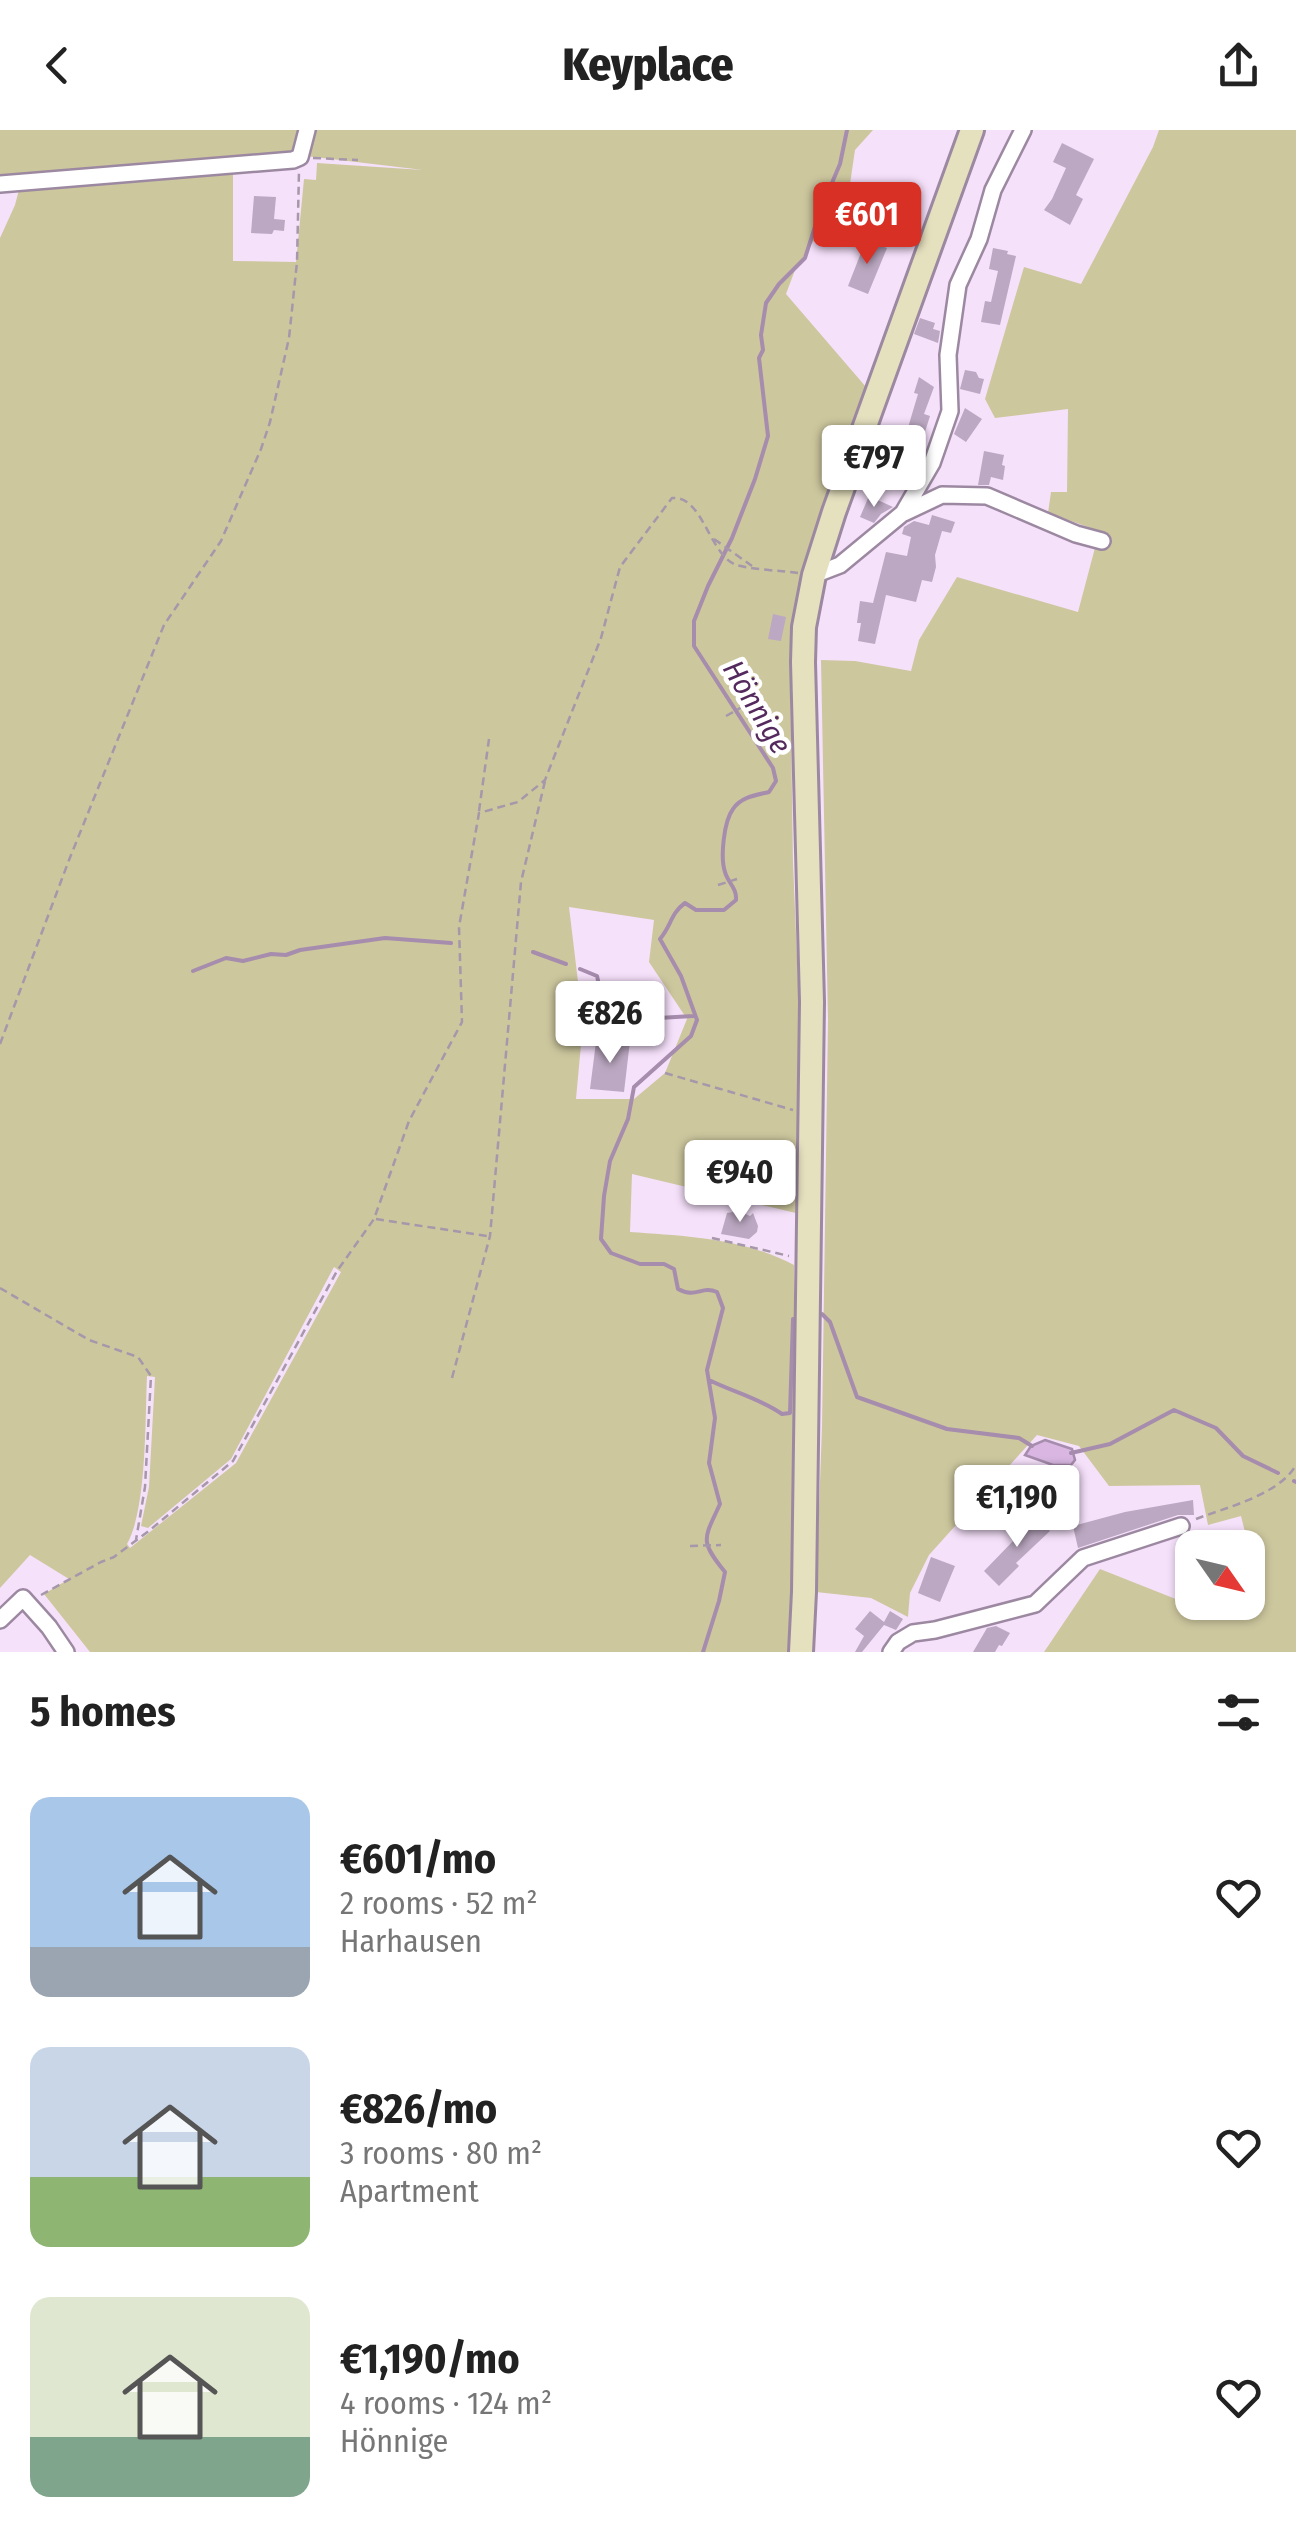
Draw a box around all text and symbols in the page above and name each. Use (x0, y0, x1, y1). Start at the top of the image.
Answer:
icon: back (30, 38, 85, 93)
text: Keyplace (562, 38, 734, 92)
icon: share (1211, 38, 1266, 93)
pin: €601 (808, 182, 926, 267)
text: €601 (835, 195, 899, 233)
pin: €797 (815, 425, 933, 510)
text: €797 (844, 438, 904, 476)
water label: Hönnige (715, 654, 799, 760)
pin: €826 (551, 981, 669, 1066)
text: €826 (578, 994, 642, 1032)
pin: €940 (681, 1140, 799, 1225)
text: €940 (707, 1153, 773, 1191)
pin: €1,190 (936, 1465, 1098, 1550)
text: €1,190 (976, 1478, 1058, 1516)
north arrow (1175, 1530, 1265, 1620)
map controls (1175, 1530, 1265, 1620)
icon: filters (1211, 1685, 1266, 1740)
text: 5 homes (30, 1687, 176, 1737)
text: €601/mo (340, 1834, 496, 1884)
icon: home (110, 1837, 230, 1957)
icon: heart (1211, 1870, 1266, 1925)
text: 2 rooms · 52 m² (340, 1884, 538, 1922)
text: Harhausen (340, 1922, 482, 1960)
text: €826/mo (340, 2084, 497, 2134)
icon: home (110, 2087, 230, 2207)
icon: heart (1211, 2120, 1266, 2175)
text: 3 rooms · 80 m² (340, 2134, 542, 2172)
text: Apartment (340, 2172, 479, 2210)
text: €1,190/mo (340, 2334, 520, 2384)
icon: home (110, 2337, 230, 2457)
icon: heart (1211, 2370, 1266, 2425)
text: 4 rooms · 124 m² (340, 2384, 552, 2422)
text: Hönnige (340, 2422, 448, 2460)

